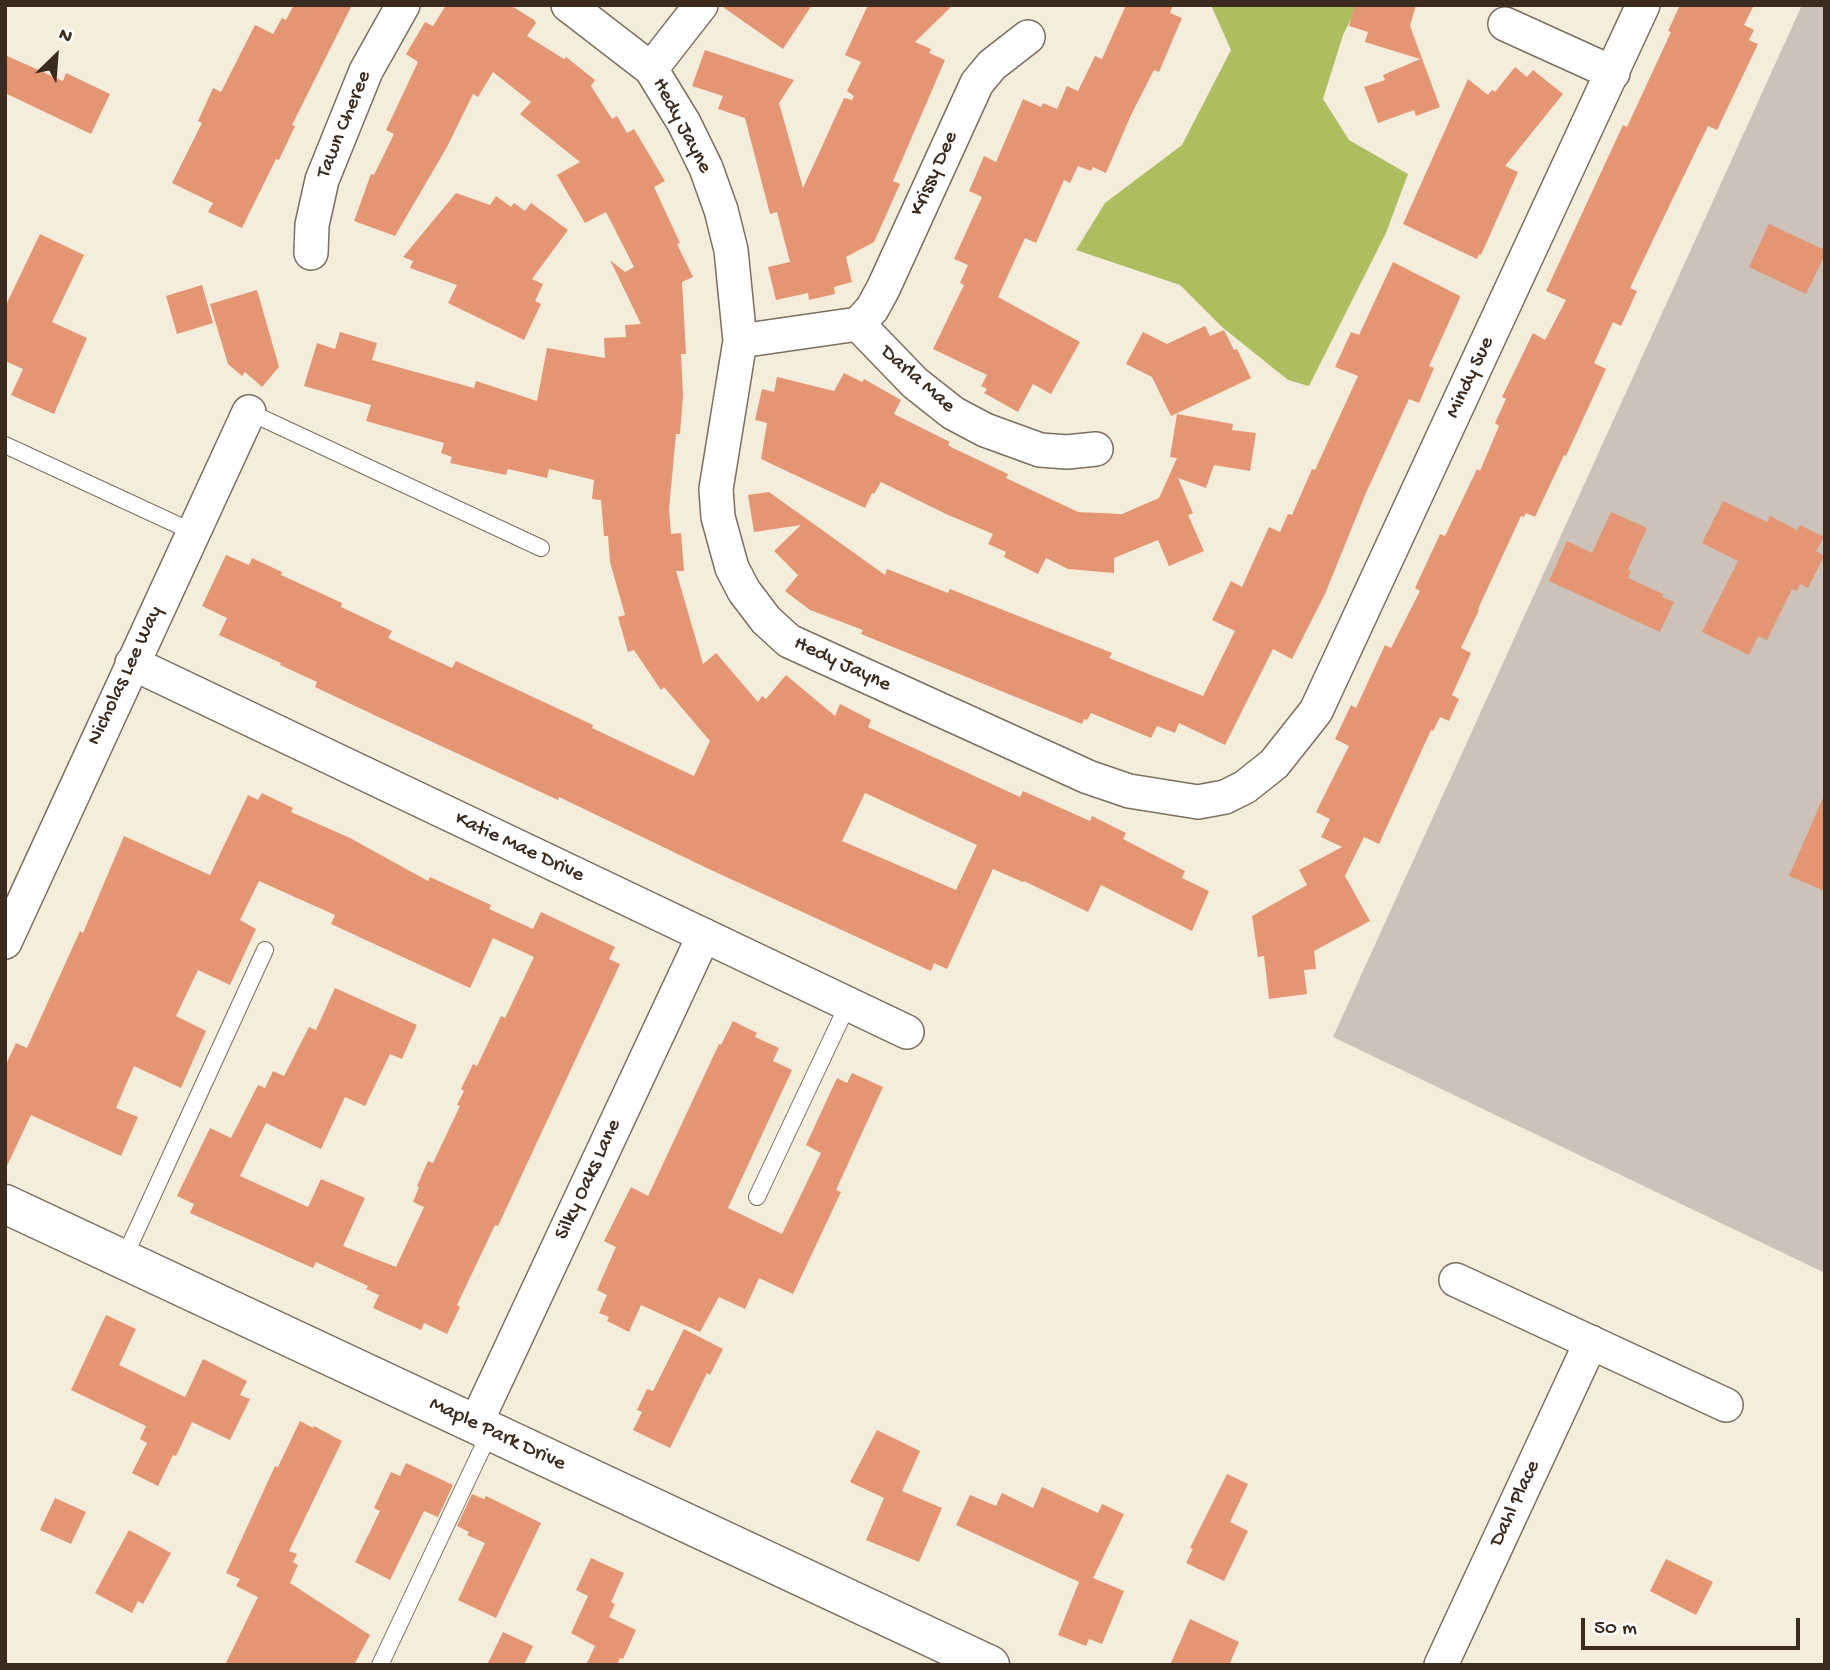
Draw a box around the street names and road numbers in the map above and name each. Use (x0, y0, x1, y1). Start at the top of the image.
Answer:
street label: Tawn Cheree (312, 68, 378, 182)
street label: Hedy Jayne (645, 74, 717, 178)
street label: Krissy Dee (905, 128, 965, 220)
street label: Mindy Sue (1441, 333, 1501, 423)
street label: Darla Mae (874, 341, 960, 419)
street label: Nicholas Lee Way (83, 602, 169, 750)
street label: Hedy Jayne (789, 632, 895, 698)
street label: Katie Mae Drive (450, 807, 588, 889)
street label: Silky Oaks Lane (550, 1116, 628, 1244)
street label: Maple Park Drive (425, 1392, 569, 1478)
street label: Dahl Place (1485, 1457, 1547, 1551)

